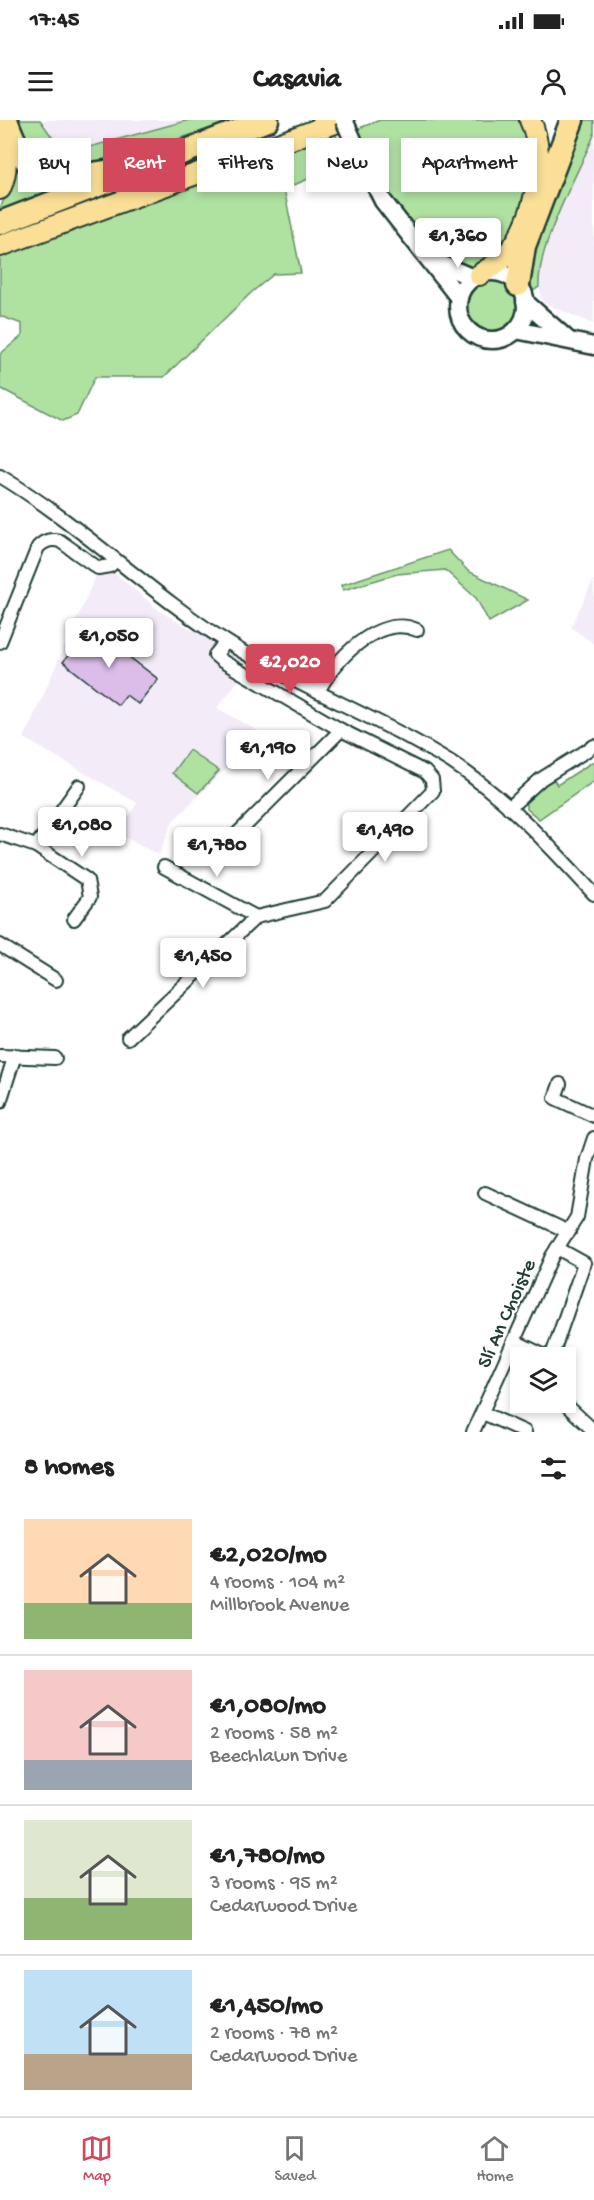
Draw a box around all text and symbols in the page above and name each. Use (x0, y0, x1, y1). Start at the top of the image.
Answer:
text: 17:45 (30, 8, 79, 34)
icon: menu (24, 65, 57, 98)
text: Casavia (253, 65, 341, 97)
icon: person (537, 65, 570, 98)
chip: Buy (18, 138, 91, 192)
chip: Rent (103, 138, 185, 192)
chip: Filters (197, 138, 294, 192)
chip: New (306, 138, 389, 192)
chip: Apartment (401, 138, 537, 192)
pin: €1,360 (409, 218, 507, 269)
text: €1,360 (429, 226, 487, 249)
pin: €1,050 (60, 618, 158, 669)
text: €1,050 (79, 626, 139, 649)
pin: €2,020 (241, 644, 339, 695)
text: €2,020 (260, 652, 320, 675)
pin: €1,190 (219, 730, 317, 781)
text: €1,190 (240, 738, 296, 761)
pin: €1,080 (33, 807, 131, 858)
pin: €1,490 (336, 812, 434, 863)
text: €1,080 (52, 815, 112, 838)
text: €1,490 (356, 820, 414, 843)
pin: €1,780 (168, 827, 266, 878)
text: €1,780 (188, 835, 246, 858)
pin: €1,450 (154, 938, 252, 989)
text: €1,450 (174, 946, 232, 969)
street label: Slí An Choiste (473, 1255, 544, 1373)
map controls (510, 1347, 576, 1413)
button: layers (510, 1347, 576, 1413)
icon: filters (537, 1452, 570, 1485)
text: 8 homes (24, 1453, 113, 1484)
text: €2,020/mo (210, 1541, 327, 1572)
icon: home (72, 1543, 144, 1615)
text: 4 rooms · 104 m² (210, 1572, 345, 1595)
text: Millbrook Avenue (210, 1595, 349, 1618)
text: €1,080/mo (210, 1692, 326, 1723)
icon: home (72, 1694, 144, 1766)
text: 2 rooms · 58 m² (210, 1723, 338, 1746)
text: Beechlawn Drive (210, 1746, 347, 1769)
text: €1,780/mo (210, 1842, 325, 1873)
icon: home (72, 1844, 144, 1916)
text: 3 rooms · 95 m² (210, 1873, 338, 1896)
text: Cedarwood Drive (210, 1896, 357, 1919)
text: €1,450/mo (210, 1992, 323, 2023)
icon: home (72, 1994, 144, 2066)
text: 2 rooms · 78 m² (210, 2023, 338, 2046)
text: Cedarwood Drive (210, 2046, 357, 2069)
tab: Map (80, 2132, 113, 2187)
tab: Saved (274, 2132, 315, 2187)
tab: Home (476, 2132, 513, 2187)

